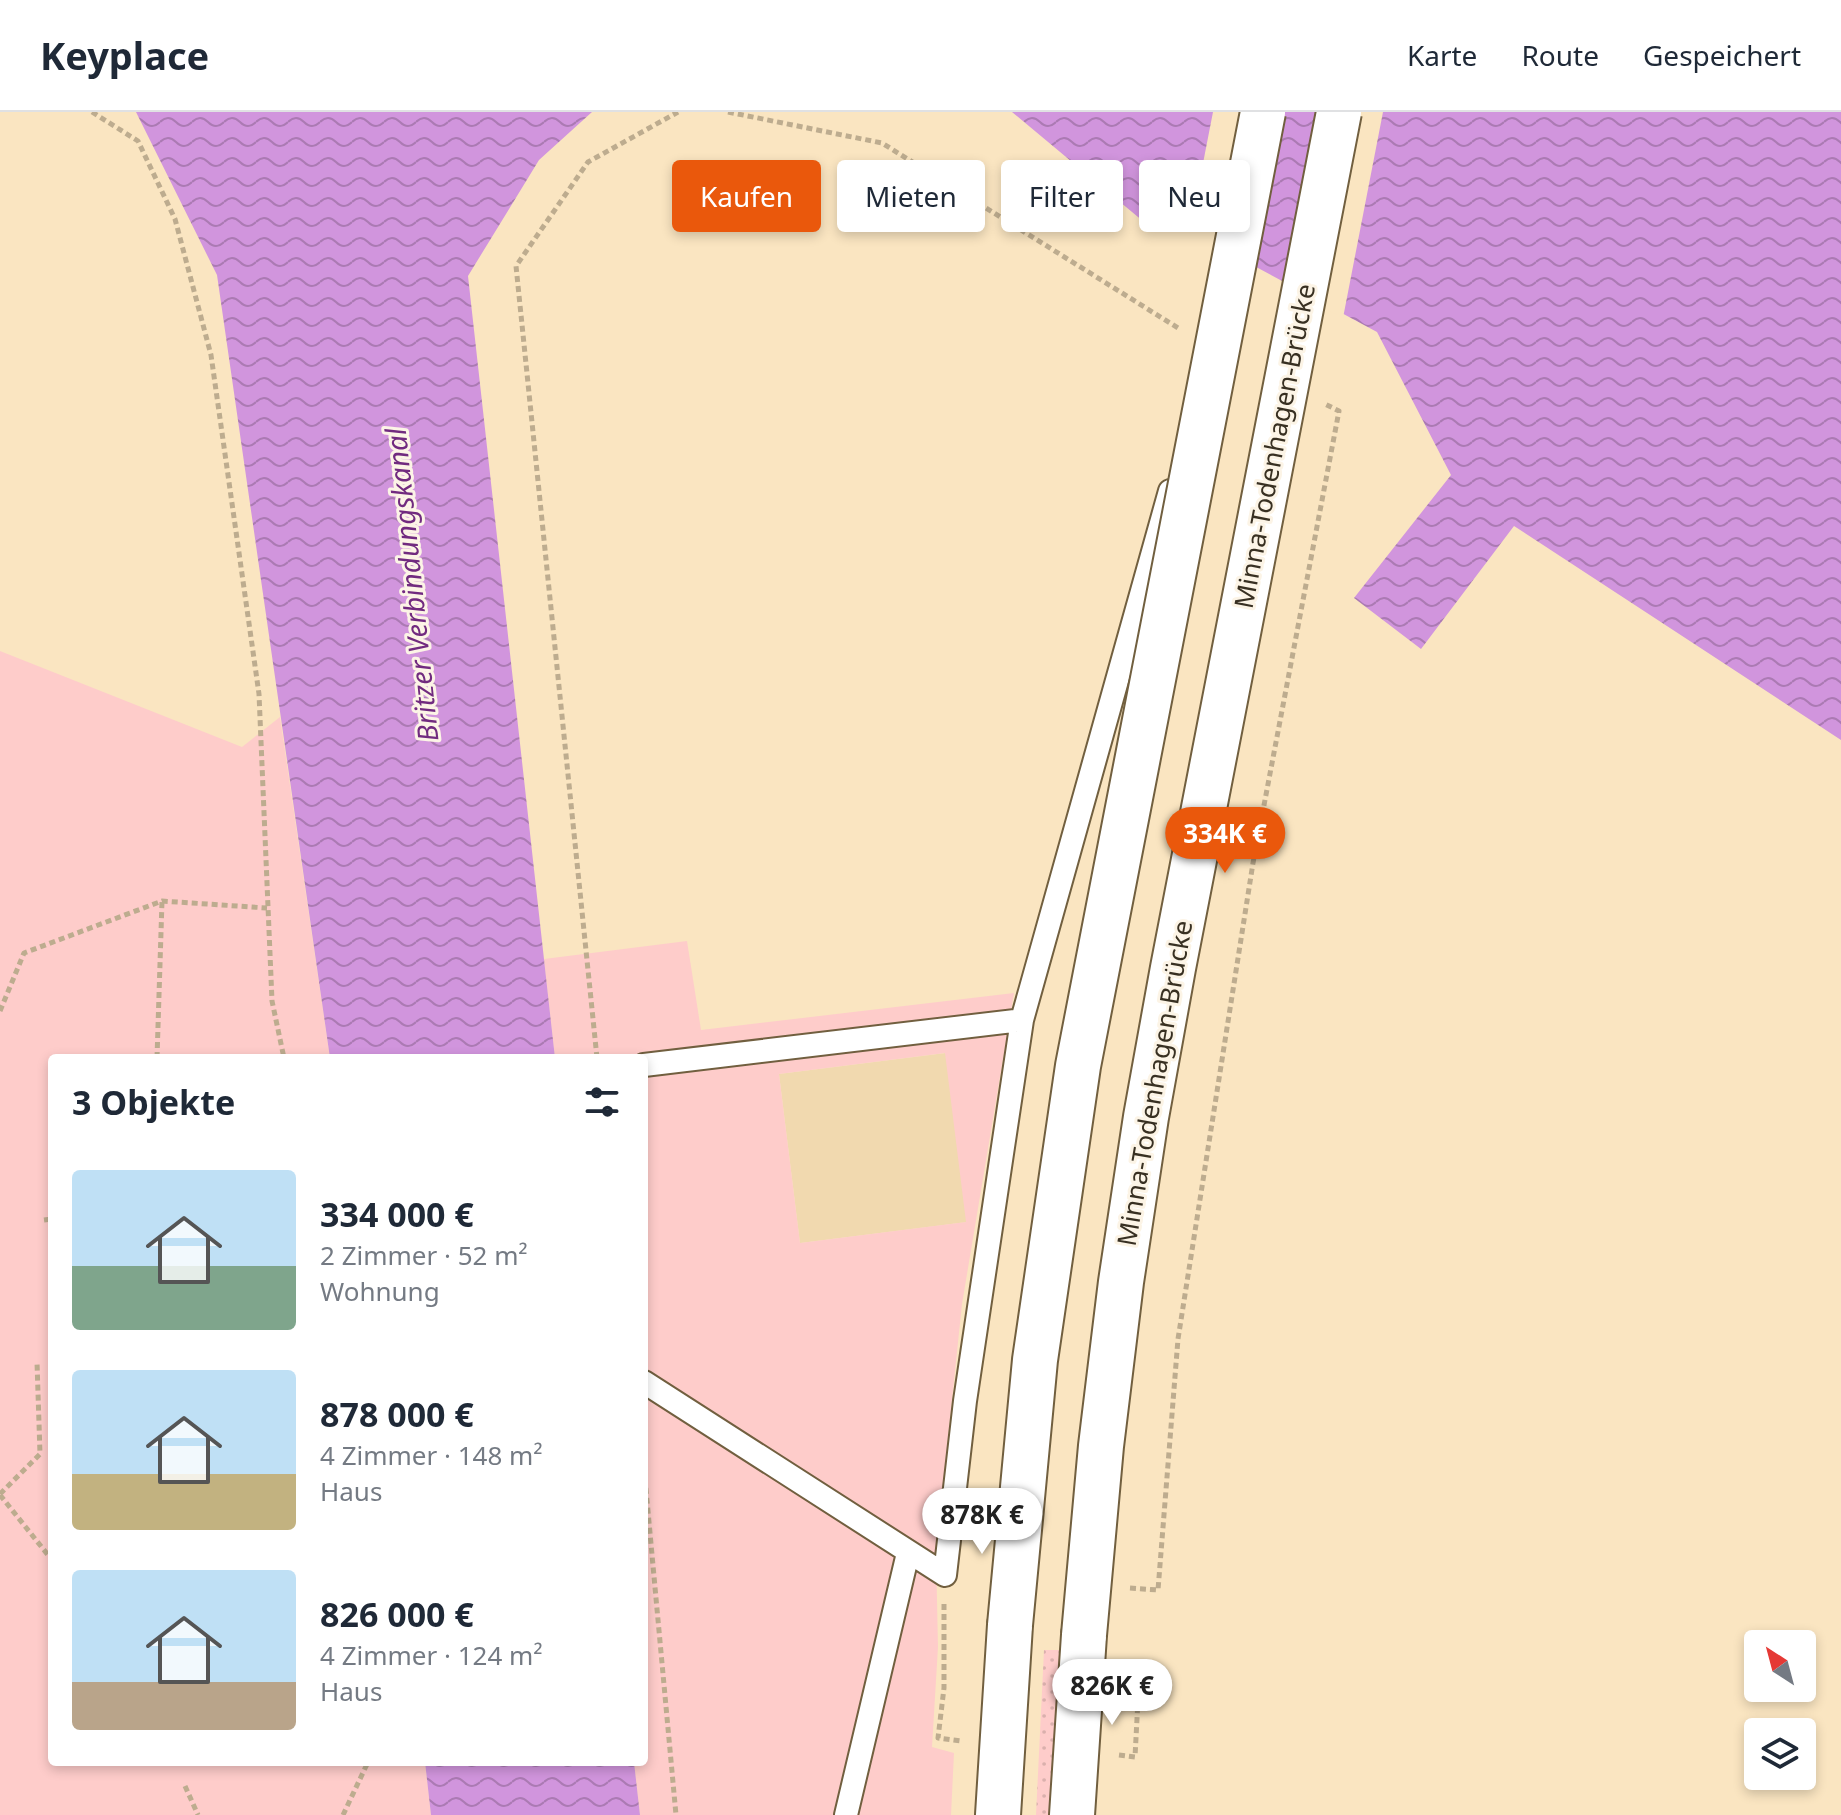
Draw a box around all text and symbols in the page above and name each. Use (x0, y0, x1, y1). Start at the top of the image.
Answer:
text: Keyplace (40, 29, 209, 81)
text: Karte (1407, 36, 1477, 74)
text: Route (1521, 36, 1599, 74)
text: Gespeichert (1643, 36, 1801, 74)
chip: Kaufen (672, 160, 821, 232)
chip: Mieten (837, 160, 985, 232)
chip: Filter (1001, 160, 1123, 232)
chip: Neu (1139, 160, 1250, 232)
street label: Minna-Todenhagen-Brücke (1225, 281, 1323, 611)
water label: Britzer Verbindungskanal (376, 426, 446, 744)
pin: 334K € (1160, 807, 1290, 875)
text: 334K € (1183, 815, 1267, 851)
street label: Minna-Todenhagen-Brücke (1108, 917, 1200, 1249)
text: 3 Objekte (72, 1079, 235, 1125)
icon: filters (580, 1080, 624, 1124)
text: 334 000 € (320, 1191, 474, 1237)
icon: home (136, 1202, 232, 1298)
text: 2 Zimmer · 52 m² (320, 1237, 528, 1273)
text: Wohnung (320, 1273, 440, 1309)
text: 878 000 € (320, 1391, 474, 1437)
icon: home (136, 1402, 232, 1498)
text: 4 Zimmer · 148 m² (320, 1437, 543, 1473)
text: Haus (320, 1473, 382, 1509)
pin: 878K € (917, 1488, 1047, 1556)
text: 878K € (940, 1496, 1024, 1532)
text: 826 000 € (320, 1591, 474, 1637)
icon: home (136, 1602, 232, 1698)
north arrow (1744, 1630, 1816, 1702)
map controls (1744, 1630, 1816, 1790)
text: 4 Zimmer · 124 m² (320, 1637, 543, 1673)
pin: 826K € (1047, 1659, 1177, 1727)
text: 826K € (1070, 1667, 1154, 1703)
text: Haus (320, 1673, 382, 1709)
button: layers (1744, 1718, 1816, 1790)

